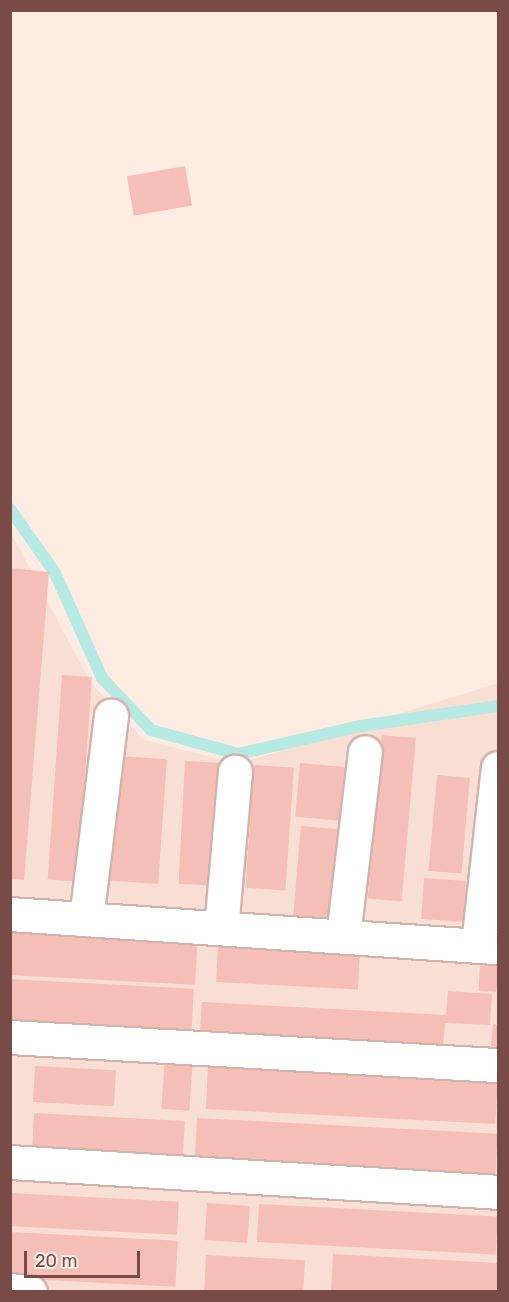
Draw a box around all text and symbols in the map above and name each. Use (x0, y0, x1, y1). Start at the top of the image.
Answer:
scale bar (27, 1239, 142, 1277)
text: 20 m (35, 1250, 77, 1272)

